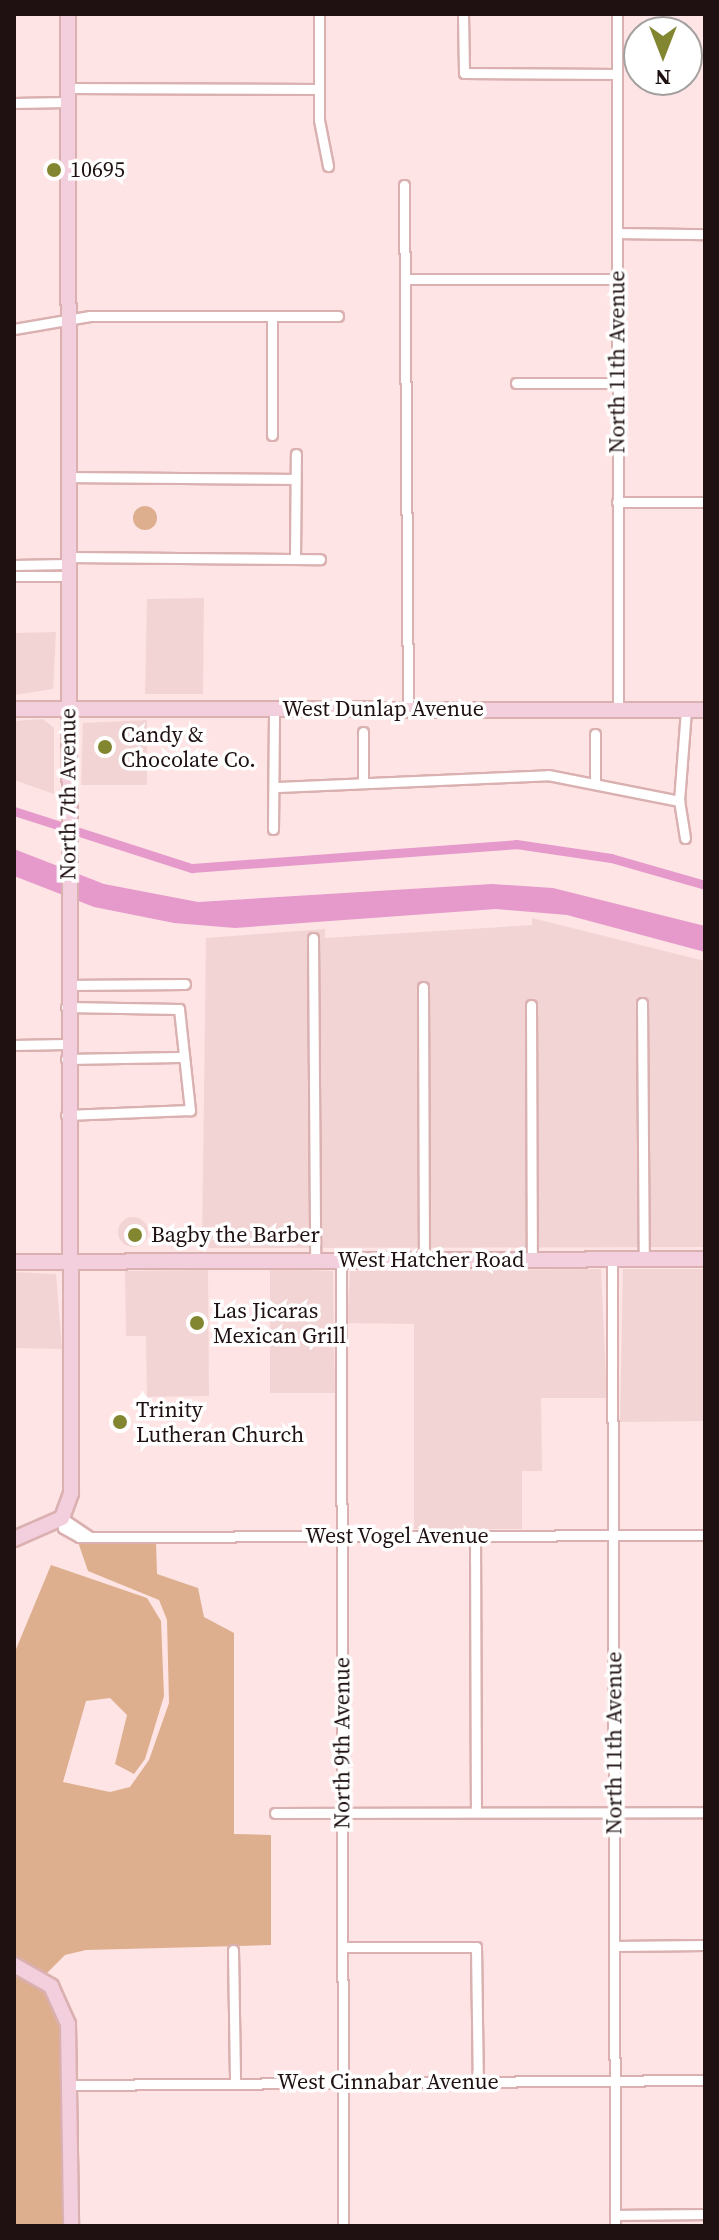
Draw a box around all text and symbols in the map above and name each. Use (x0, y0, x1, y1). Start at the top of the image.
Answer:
north arrow (623, 16, 703, 96)
text: N (655, 63, 671, 93)
place label: 10695 (70, 157, 125, 183)
marker: 10695 (45, 161, 63, 179)
street label: North 11th Avenue (604, 271, 630, 453)
street label: West Dunlap Avenue (282, 696, 484, 722)
street label: North 7th Avenue (55, 708, 81, 880)
place label: Candy & Chocolate Co. (121, 721, 256, 772)
marker: Candy & Chocolate Co. (96, 738, 114, 756)
place label: Bagby the Barber (151, 1222, 320, 1248)
marker: Bagby the Barber (126, 1226, 144, 1244)
street label: West Hatcher Road (337, 1247, 525, 1273)
place label: Las Jicaras Mexican Grill (213, 1297, 346, 1348)
marker: Las Jicaras Mexican Grill (188, 1314, 206, 1332)
place label: Trinity Lutheran Church (136, 1396, 304, 1448)
marker: Trinity Lutheran Church (111, 1413, 129, 1431)
street label: West Vogel Avenue (305, 1523, 489, 1549)
street label: North 11th Avenue (601, 1652, 627, 1834)
street label: North 9th Avenue (329, 1657, 355, 1829)
street label: West Cinnabar Avenue (277, 2069, 499, 2095)

